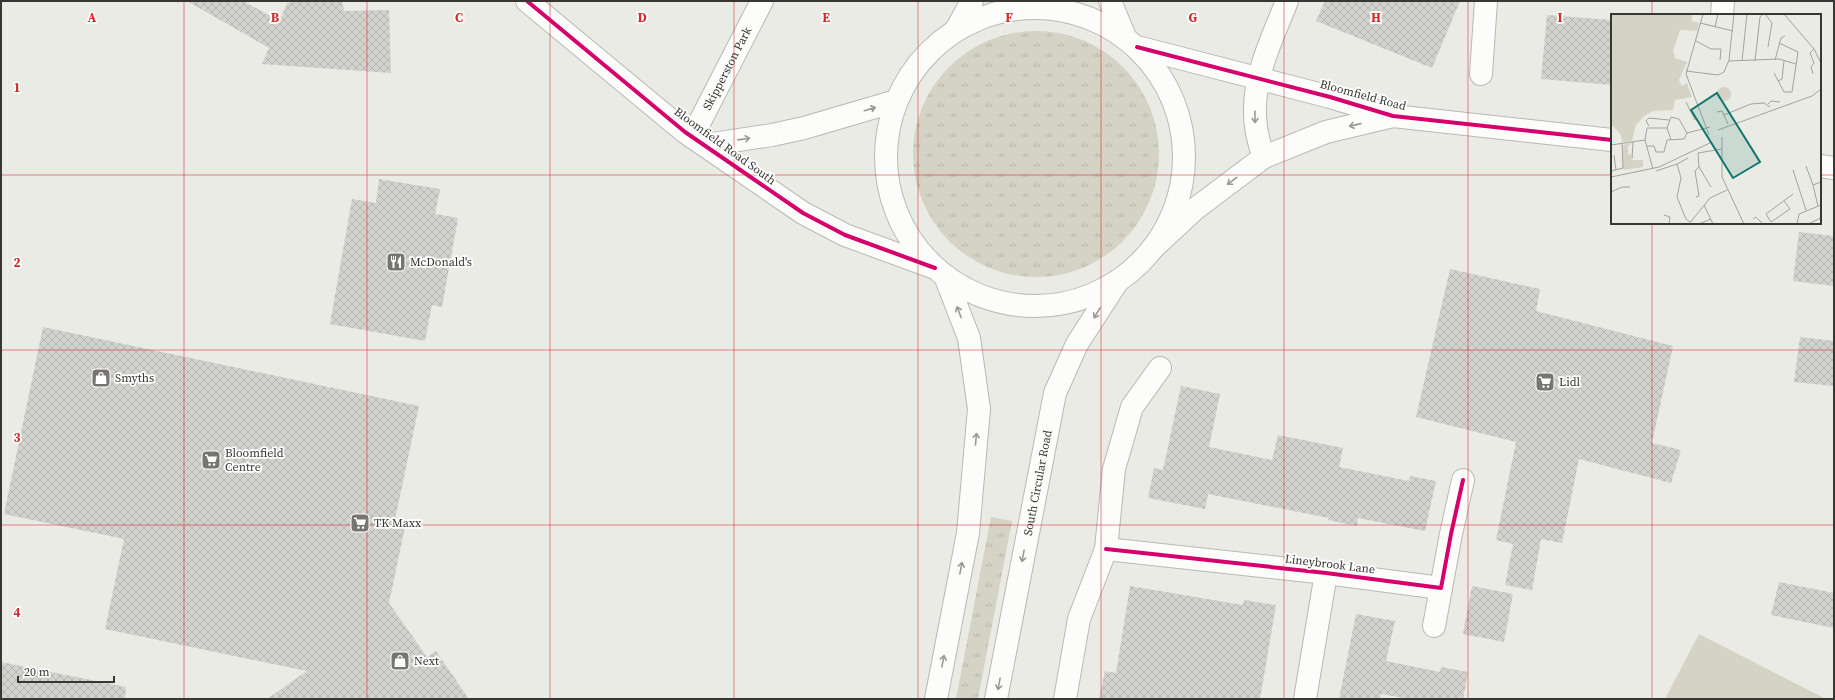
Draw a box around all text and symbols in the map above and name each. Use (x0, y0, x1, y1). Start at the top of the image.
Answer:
text: A (88, 9, 97, 26)
text: B (271, 9, 280, 26)
text: C (455, 9, 463, 26)
text: D (637, 9, 647, 26)
text: E (822, 9, 830, 26)
text: F (1005, 9, 1013, 26)
text: G (1189, 9, 1198, 26)
text: H (1371, 9, 1381, 26)
text: I (1557, 9, 1563, 26)
inset map (1611, 14, 1821, 224)
street label: Skipperston Park (699, 24, 755, 113)
street label: Bloomfield Road (1318, 76, 1408, 114)
text: 1 (13, 79, 21, 96)
street label: Bloomfield Road South (671, 104, 779, 188)
one-way arrow (864, 105, 877, 112)
one-way arrow (1251, 110, 1259, 123)
one-way arrow (1349, 122, 1362, 130)
one-way arrow (737, 135, 750, 143)
one-way arrow (1227, 176, 1238, 185)
restaurant icon: McDonald's (385, 251, 407, 273)
text: 2 (13, 254, 21, 271)
place label: McDonald's (410, 254, 472, 270)
one-way arrow (955, 306, 962, 318)
one-way arrow (1093, 308, 1101, 319)
shop icon: Smyths (90, 367, 112, 389)
place label: Smyths (115, 370, 154, 386)
supermarket icon: Lidl (1534, 371, 1556, 393)
place label: Lidl (1559, 374, 1581, 390)
text: 3 (13, 429, 21, 446)
street label: South Circular Road (1020, 429, 1056, 537)
one-way arrow (973, 433, 980, 446)
place label: Bloomfield Centre (225, 445, 284, 475)
supermarket icon: Bloomfield Centre (200, 449, 222, 471)
supermarket icon: TK Maxx (349, 512, 371, 534)
place label: TK Maxx (374, 515, 422, 531)
one-way arrow (1019, 549, 1027, 562)
street label: Lineybrook Lane (1284, 551, 1376, 577)
one-way arrow (957, 562, 965, 575)
text: 4 (13, 604, 21, 621)
shop icon: Next (389, 650, 411, 672)
place label: Next (414, 653, 439, 669)
one-way arrow (940, 655, 948, 668)
scale bar (18, 658, 114, 684)
text: 20 m (24, 664, 50, 680)
one-way arrow (995, 677, 1003, 690)

